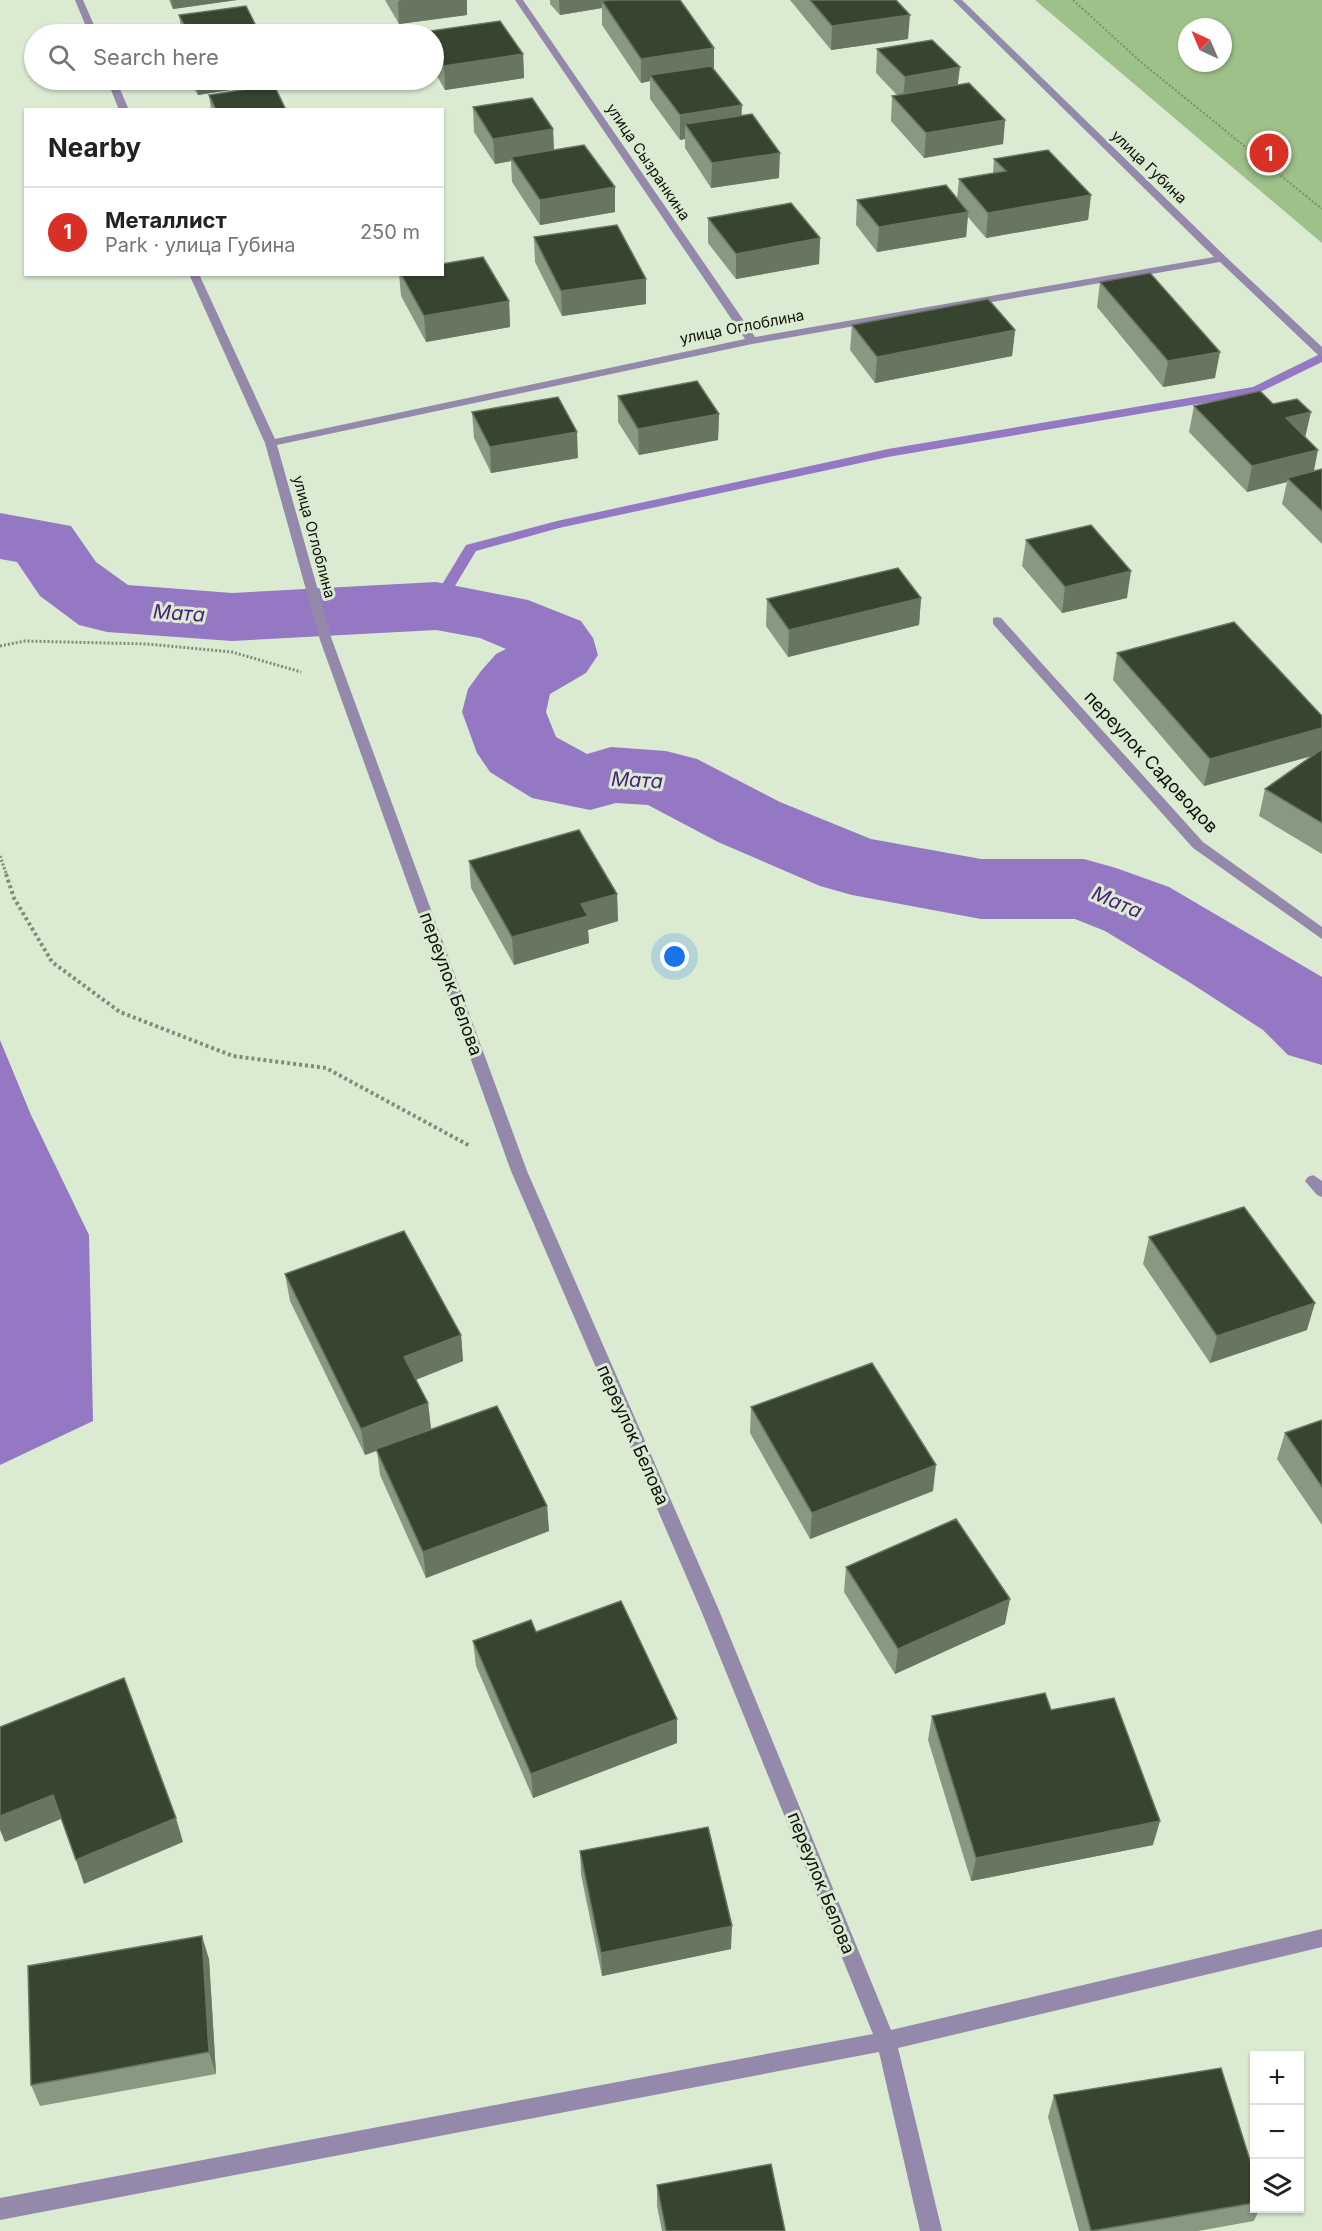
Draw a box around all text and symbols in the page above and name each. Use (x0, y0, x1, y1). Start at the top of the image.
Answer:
north arrow (1178, 18, 1232, 72)
search box (24, 24, 444, 90)
icon: search (45, 41, 78, 74)
text: Search here (93, 44, 219, 70)
street label: улица Сызранкина (602, 100, 695, 224)
street label: улица Губина (1107, 126, 1191, 208)
pin: 1 (1250, 130, 1288, 176)
text: Nearby (48, 132, 141, 163)
text: Металлист (105, 207, 227, 233)
text: 1 (63, 220, 72, 244)
text: 250 m (360, 220, 420, 244)
text: Park · улица Губина (105, 233, 296, 257)
street label: улица Оглоблина (678, 305, 806, 348)
street label: улица Оглоблина (289, 473, 340, 600)
water label: Мата (152, 599, 206, 627)
street label: переулок Садоводов (1080, 686, 1223, 837)
water label: Мата (610, 767, 664, 793)
water label: Мата (1088, 881, 1146, 923)
street label: переулок Белова (416, 909, 487, 1058)
your location (660, 942, 689, 971)
street label: переулок Белова (593, 1362, 674, 1508)
street label: переулок Белова (783, 1809, 859, 1957)
map controls (1250, 2051, 1304, 2213)
button: + (1250, 2051, 1304, 2105)
button: − (1250, 2105, 1304, 2159)
button: layers (1250, 2159, 1304, 2213)

